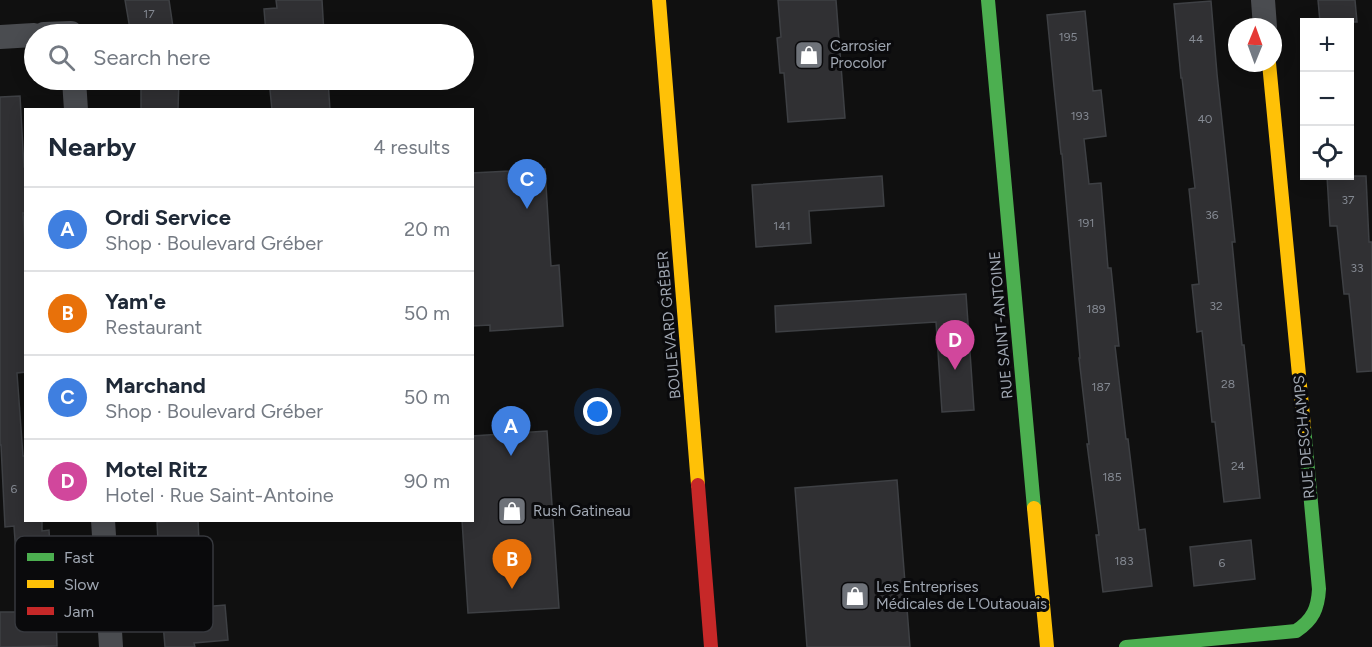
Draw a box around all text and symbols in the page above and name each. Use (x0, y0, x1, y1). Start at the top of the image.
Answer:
house number: 17 (143, 7, 155, 21)
north arrow (1228, 18, 1282, 72)
map controls (1300, 18, 1354, 180)
button: + (1300, 18, 1354, 72)
search box (24, 24, 474, 90)
house number: 195 (1059, 30, 1077, 44)
house number: 44 (1189, 32, 1204, 46)
place label: Carrosier Procolor (830, 37, 891, 72)
shop icon: Carrosier Procolor (793, 39, 825, 71)
icon: search (45, 41, 78, 74)
text: Search here (93, 44, 211, 71)
button: − (1300, 72, 1354, 126)
house number: 193 (1071, 109, 1089, 123)
house number: 40 (1197, 112, 1213, 126)
button: locate (1300, 126, 1354, 180)
text: Nearby (48, 131, 136, 163)
text: 4 results (373, 135, 450, 159)
pin: C (508, 160, 546, 209)
house number: 37 (1342, 193, 1355, 207)
text: Ordi Service (105, 204, 231, 231)
house number: 36 (1205, 208, 1219, 222)
house number: 191 (1078, 216, 1094, 230)
text: A (60, 217, 75, 241)
text: 20 m (404, 217, 450, 241)
house number: 141 (773, 219, 791, 233)
text: Shop · Boulevard Gréber (105, 231, 323, 255)
street label: BOULEVARD GRÉBER (654, 250, 684, 400)
street label: RUE SAINT-ANTOINE (986, 250, 1016, 400)
house number: 33 (1350, 261, 1364, 275)
text: Yam'e (105, 288, 166, 315)
house number: 32 (1209, 299, 1223, 313)
text: B (61, 301, 74, 325)
text: 50 m (404, 301, 450, 325)
house number: 189 (1086, 302, 1106, 316)
text: Restaurant (105, 315, 202, 339)
pin: D (936, 320, 974, 370)
text: Marchand (105, 372, 206, 399)
street label: RUE DESCHAMPS (1290, 375, 1318, 499)
house number: 28 (1221, 377, 1235, 391)
house number: 187 (1092, 380, 1111, 394)
text: C (60, 385, 75, 409)
text: 50 m (404, 385, 450, 409)
your location (583, 397, 612, 426)
text: Shop · Boulevard Gréber (105, 399, 323, 423)
pin: A (492, 406, 530, 456)
text: Motel Ritz (105, 456, 207, 483)
house number: 24 (1231, 459, 1246, 473)
text: D (61, 469, 75, 493)
text: 90 m (404, 469, 450, 493)
house number: 185 (1102, 470, 1122, 484)
house number: 6 (11, 482, 18, 496)
text: Hotel · Rue Saint-Antoine (105, 483, 334, 507)
shop icon: Rush Gatineau (496, 495, 528, 527)
place label: Rush Gatineau (533, 502, 631, 520)
legend (15, 536, 213, 632)
pin: B (492, 540, 532, 589)
text: Fast (64, 548, 94, 567)
house number: 183 (1115, 554, 1133, 568)
house number: 6 (1219, 556, 1226, 570)
text: Slow (64, 575, 99, 594)
place label: Les Entreprises Médicales de L'Outaouais (876, 578, 1047, 613)
shop icon: Les Entreprises Médicales de L'Outaouais (839, 580, 871, 612)
text: Jam (64, 602, 94, 621)

